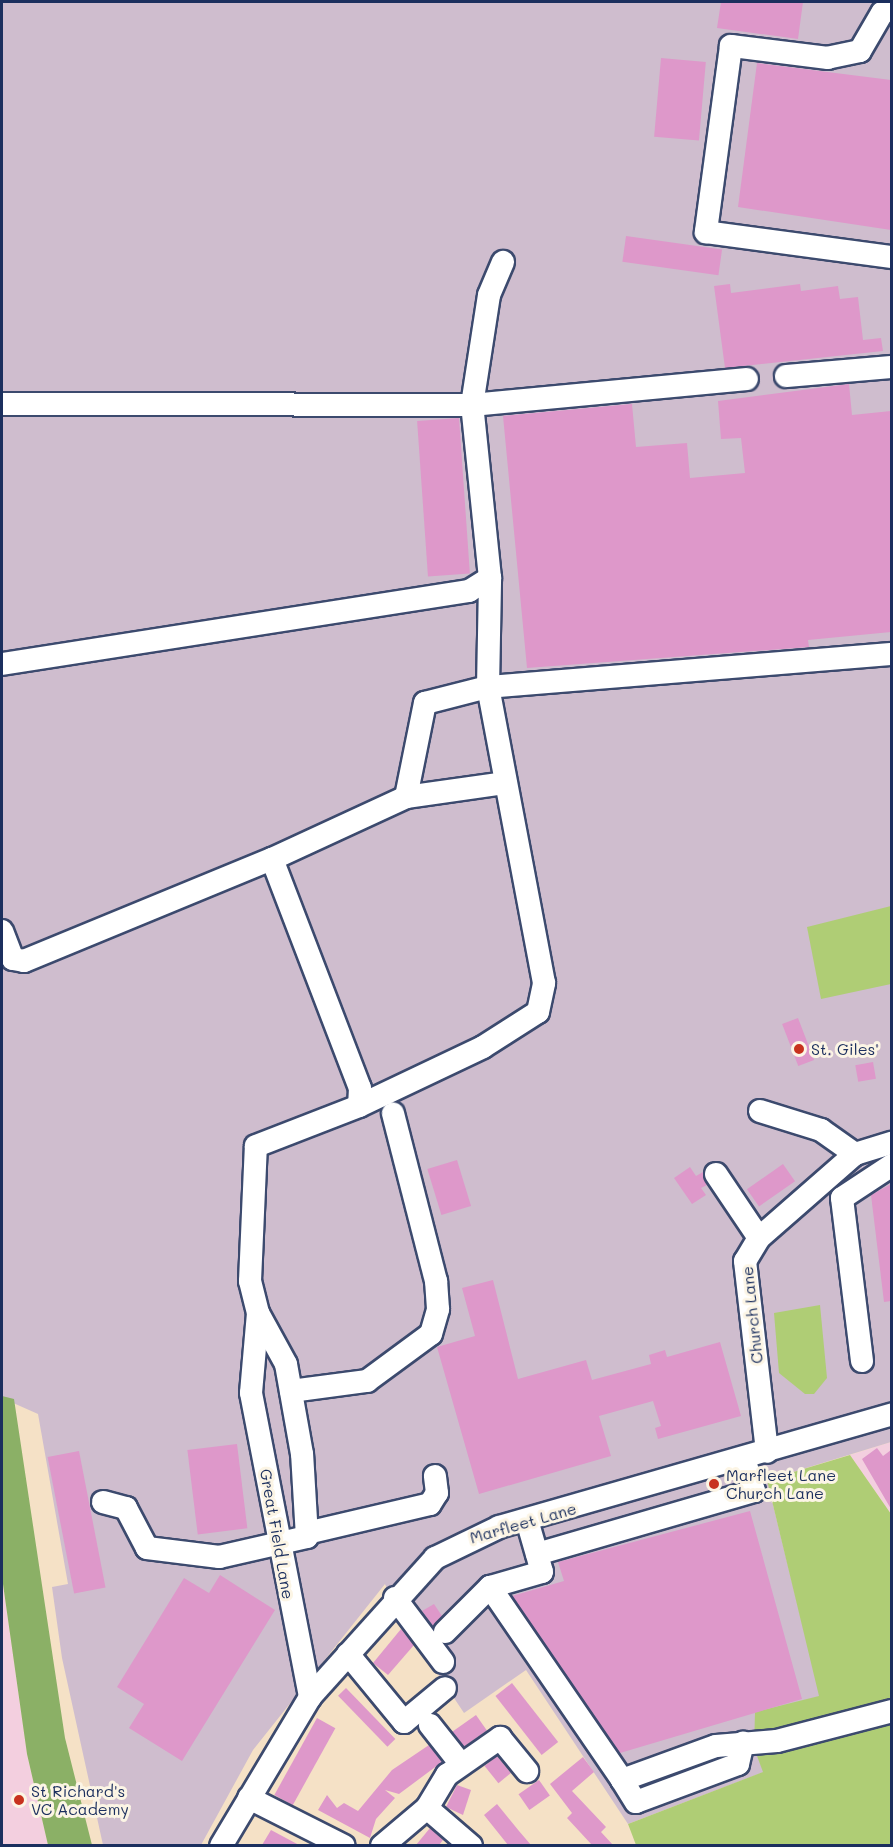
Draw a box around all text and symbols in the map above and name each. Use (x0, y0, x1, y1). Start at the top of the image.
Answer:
place label: St. Giles' (811, 1039, 879, 1059)
marker: St. Giles' (792, 1042, 806, 1056)
street label: Church Lane (737, 1265, 767, 1365)
place label: Marfleet Lane Church Lane (726, 1465, 836, 1503)
street label: Great Field Lane (256, 1467, 298, 1601)
marker: Marfleet Lane Church Lane (707, 1477, 721, 1491)
street label: Marfleet Lane (467, 1499, 579, 1547)
place label: St Richard's VC Academy (31, 1781, 129, 1819)
marker: St Richard's VC Academy (12, 1793, 26, 1807)

